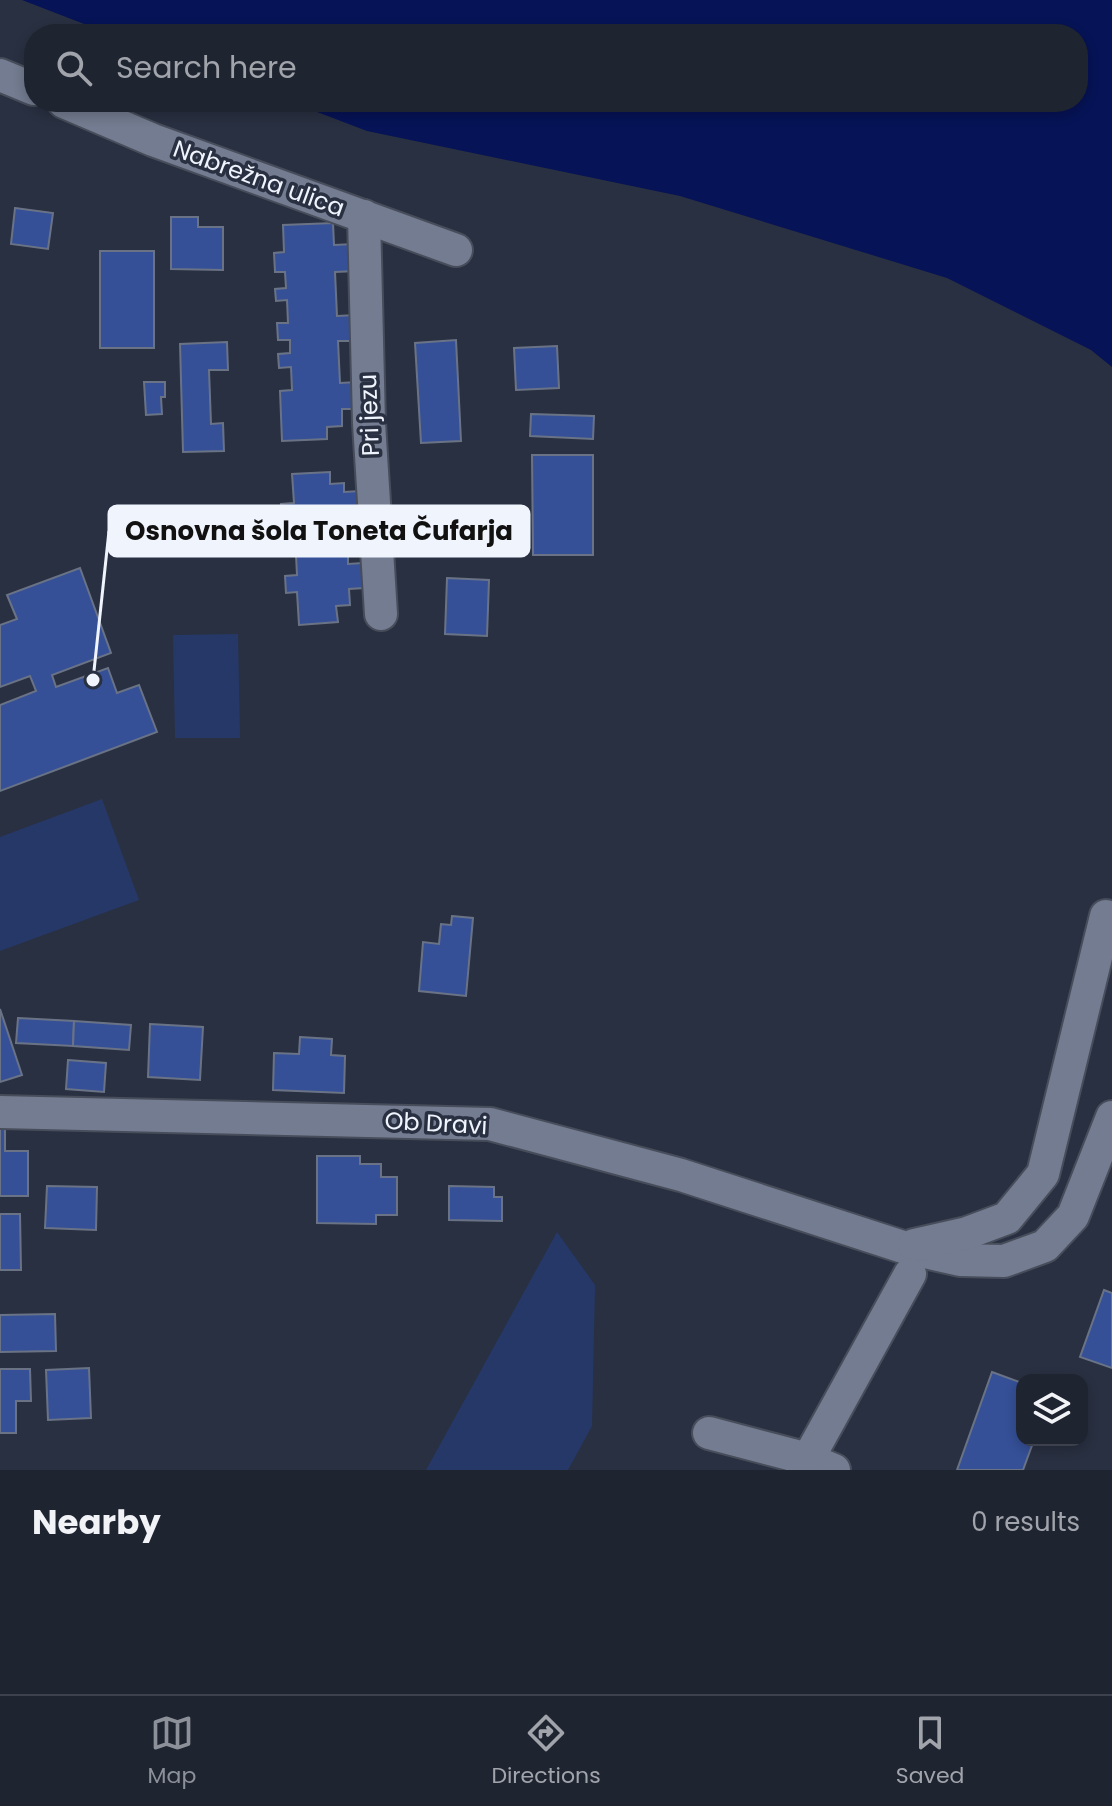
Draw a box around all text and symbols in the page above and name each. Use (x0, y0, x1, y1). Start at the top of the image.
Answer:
search box (24, 24, 1088, 112)
icon: search (52, 46, 96, 90)
text: Search here (116, 46, 297, 89)
street label: Nabrežna ulica (169, 132, 349, 224)
street label: Pri jezu (351, 373, 387, 457)
callout: Osnovna šola Toneta Čufarja (109, 506, 529, 556)
text: Osnovna šola Toneta Čufarja (125, 513, 513, 549)
street label: Ob Dravi (384, 1104, 488, 1142)
map controls (1016, 1374, 1088, 1446)
button: layers (1016, 1374, 1088, 1446)
text: Nearby (32, 1498, 161, 1546)
text: 0 results (971, 1504, 1080, 1540)
tab: Map (148, 1711, 196, 1792)
tab: Directions (491, 1711, 601, 1792)
tab: Saved (896, 1711, 964, 1792)

